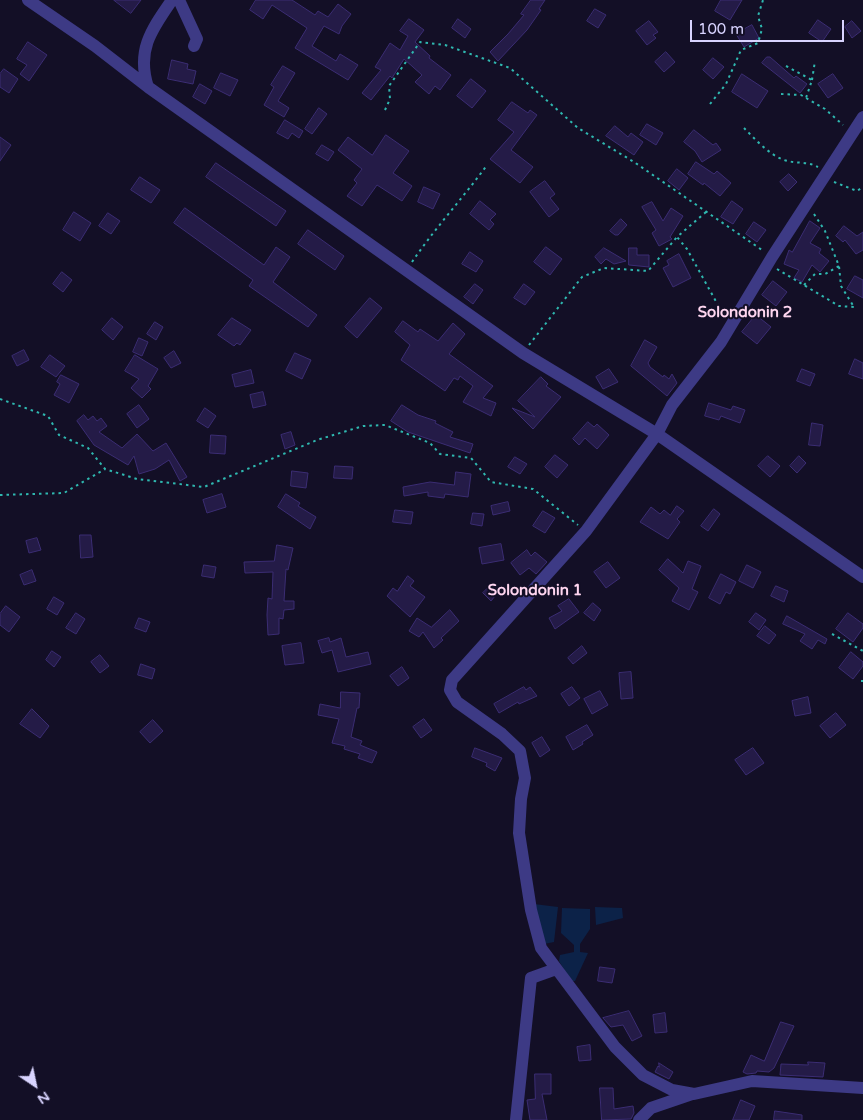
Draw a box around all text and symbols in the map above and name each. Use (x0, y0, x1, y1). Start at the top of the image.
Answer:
scale bar (693, 10, 847, 42)
text: 100 m (698, 20, 744, 38)
district label: Solondonin 2 (698, 304, 792, 322)
district label: Solondonin 1 (488, 582, 582, 600)
north arrow (10, 1060, 60, 1110)
text: N (34, 1088, 53, 1108)

